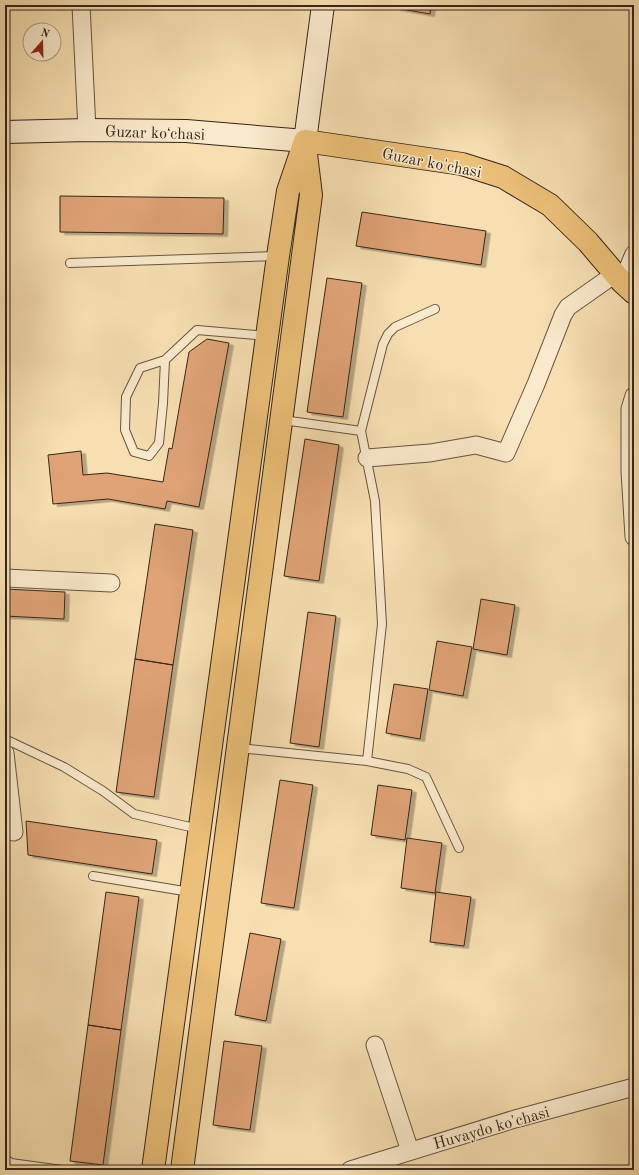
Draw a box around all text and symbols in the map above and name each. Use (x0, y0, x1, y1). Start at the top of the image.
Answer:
north arrow (22, 22, 62, 62)
text: N (39, 27, 51, 41)
street label: Guzar koʻchasi (105, 124, 205, 144)
street label: Guzar ko'chasi (381, 146, 483, 181)
street label: Huvaydo ko'chasi (432, 1105, 552, 1153)

